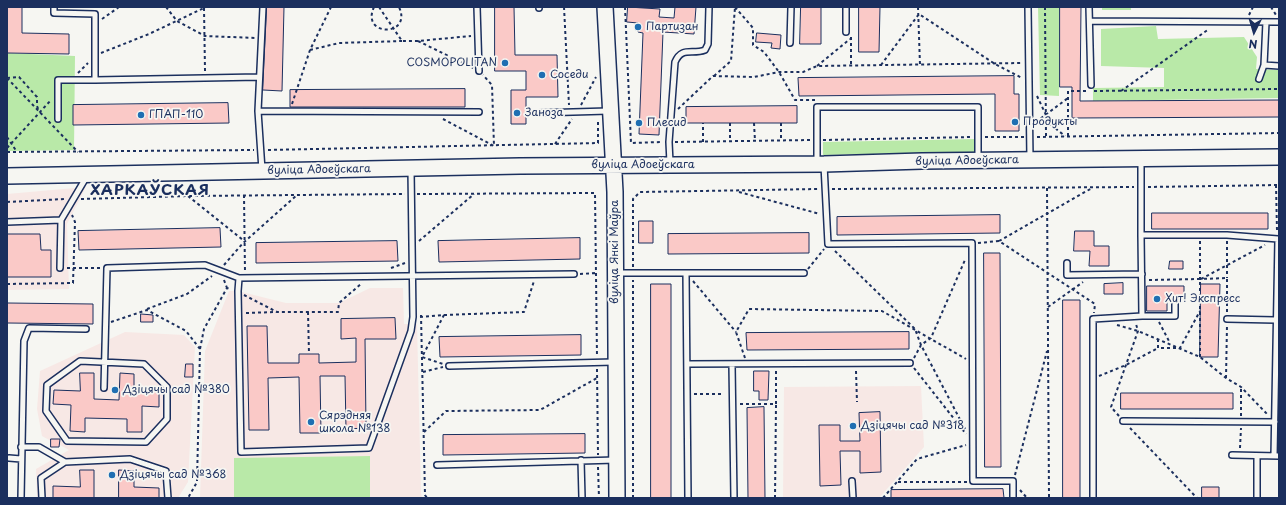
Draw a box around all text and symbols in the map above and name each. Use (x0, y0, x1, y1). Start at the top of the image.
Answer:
north arrow (1234, 12, 1274, 52)
place label: Партизан (646, 20, 699, 34)
marker: Партизан (633, 22, 643, 32)
text: N (1248, 36, 1258, 53)
place label: COSMOPOLITAN (407, 56, 497, 70)
marker: COSMOPOLITAN (500, 58, 510, 68)
place label: Соседи (550, 68, 589, 82)
marker: Соседи (537, 70, 547, 80)
place label: Заноза (525, 106, 563, 120)
place label: ГПАП-110 (149, 108, 203, 122)
marker: Заноза (512, 108, 522, 118)
marker: ГПАП-110 (136, 110, 146, 120)
place label: Продукты (1023, 115, 1077, 129)
place label: Плесид (647, 116, 686, 130)
marker: Продукты (1010, 117, 1020, 127)
marker: Плесид (634, 118, 644, 128)
street label: вуліца Адоеўскага (915, 153, 1019, 169)
street label: вуліца Адоеўскага (591, 158, 695, 172)
street label: вуліца Адоеўскага (267, 162, 371, 178)
district label: ХАРКАЎСКАЯ (91, 182, 209, 200)
street label: вуліца Янкі Маўра (608, 200, 622, 304)
place label: Хит! Экспресс (1165, 292, 1240, 306)
marker: Хит! Экспресс (1152, 294, 1162, 304)
place label: Дзіцячы сад №380 (123, 383, 230, 397)
marker: Дзіцячы сад №380 (110, 385, 120, 395)
place label: Сярэдняя школа №138 (319, 409, 390, 435)
marker: Сярэдняя школа №138 (306, 417, 316, 427)
place label: Дзіцячы сад №318 (861, 419, 964, 433)
marker: Дзіцячы сад №318 (848, 421, 858, 431)
place label: Дзіцячы сад №368 (120, 468, 226, 482)
marker: Дзіцячы сад №368 (107, 470, 117, 480)

